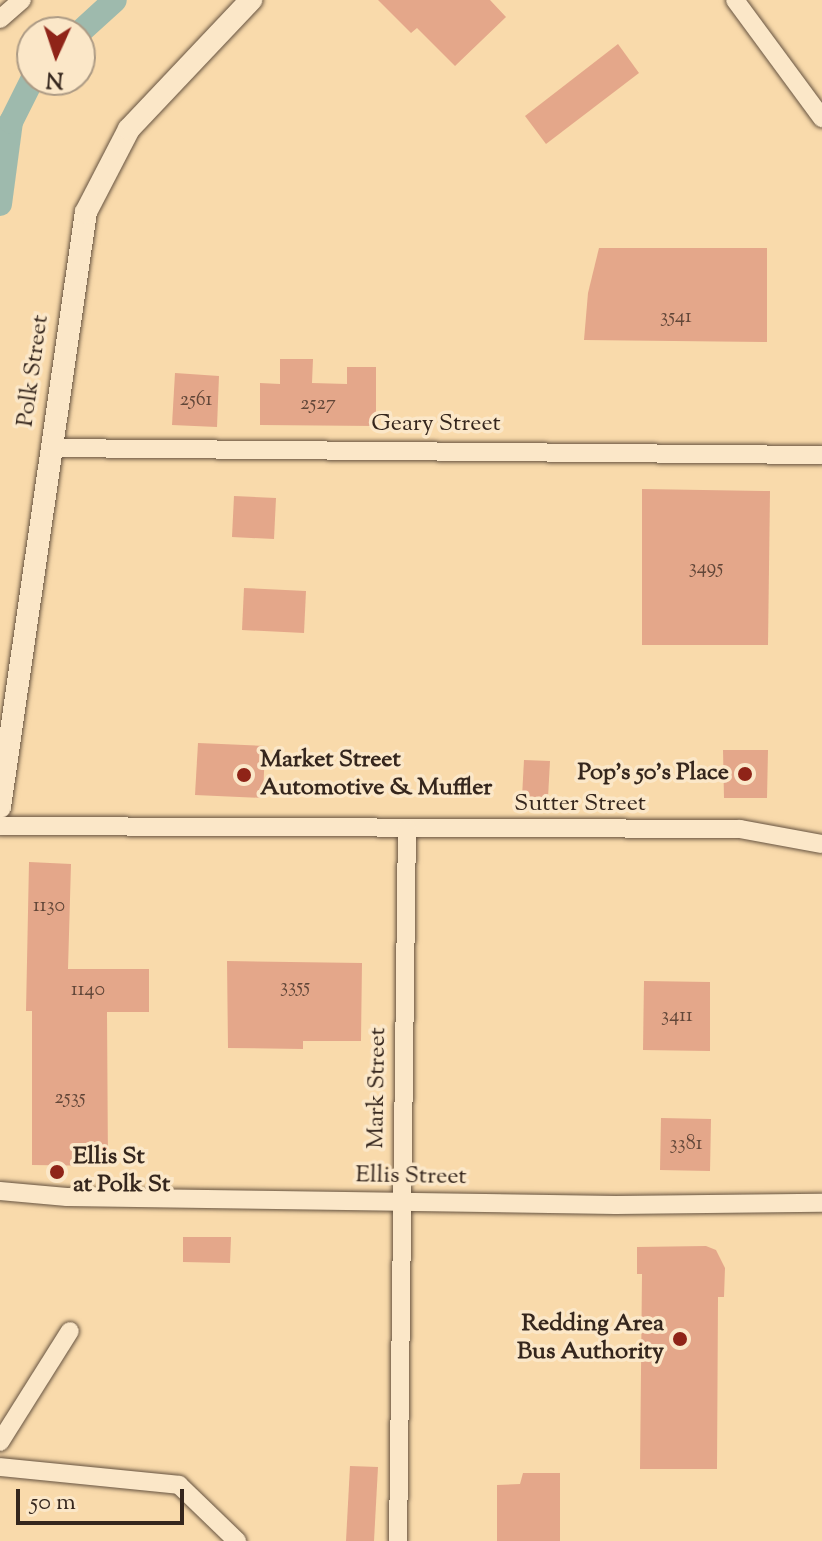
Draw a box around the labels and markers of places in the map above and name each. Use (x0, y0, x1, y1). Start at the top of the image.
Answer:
place label: Market Street Automotive & Muffler (260, 747, 492, 803)
place label: Pop's 50's Place (577, 760, 729, 788)
marker: Pop's 50's Place (736, 765, 754, 783)
marker: Market Street Automotive & Muffler (235, 766, 253, 784)
place label: Ellis St at Polk St (73, 1144, 170, 1200)
marker: Ellis St at Polk St (48, 1163, 66, 1181)
place label: Redding Area Bus Authority (517, 1311, 664, 1367)
marker: Redding Area Bus Authority (671, 1330, 689, 1348)

